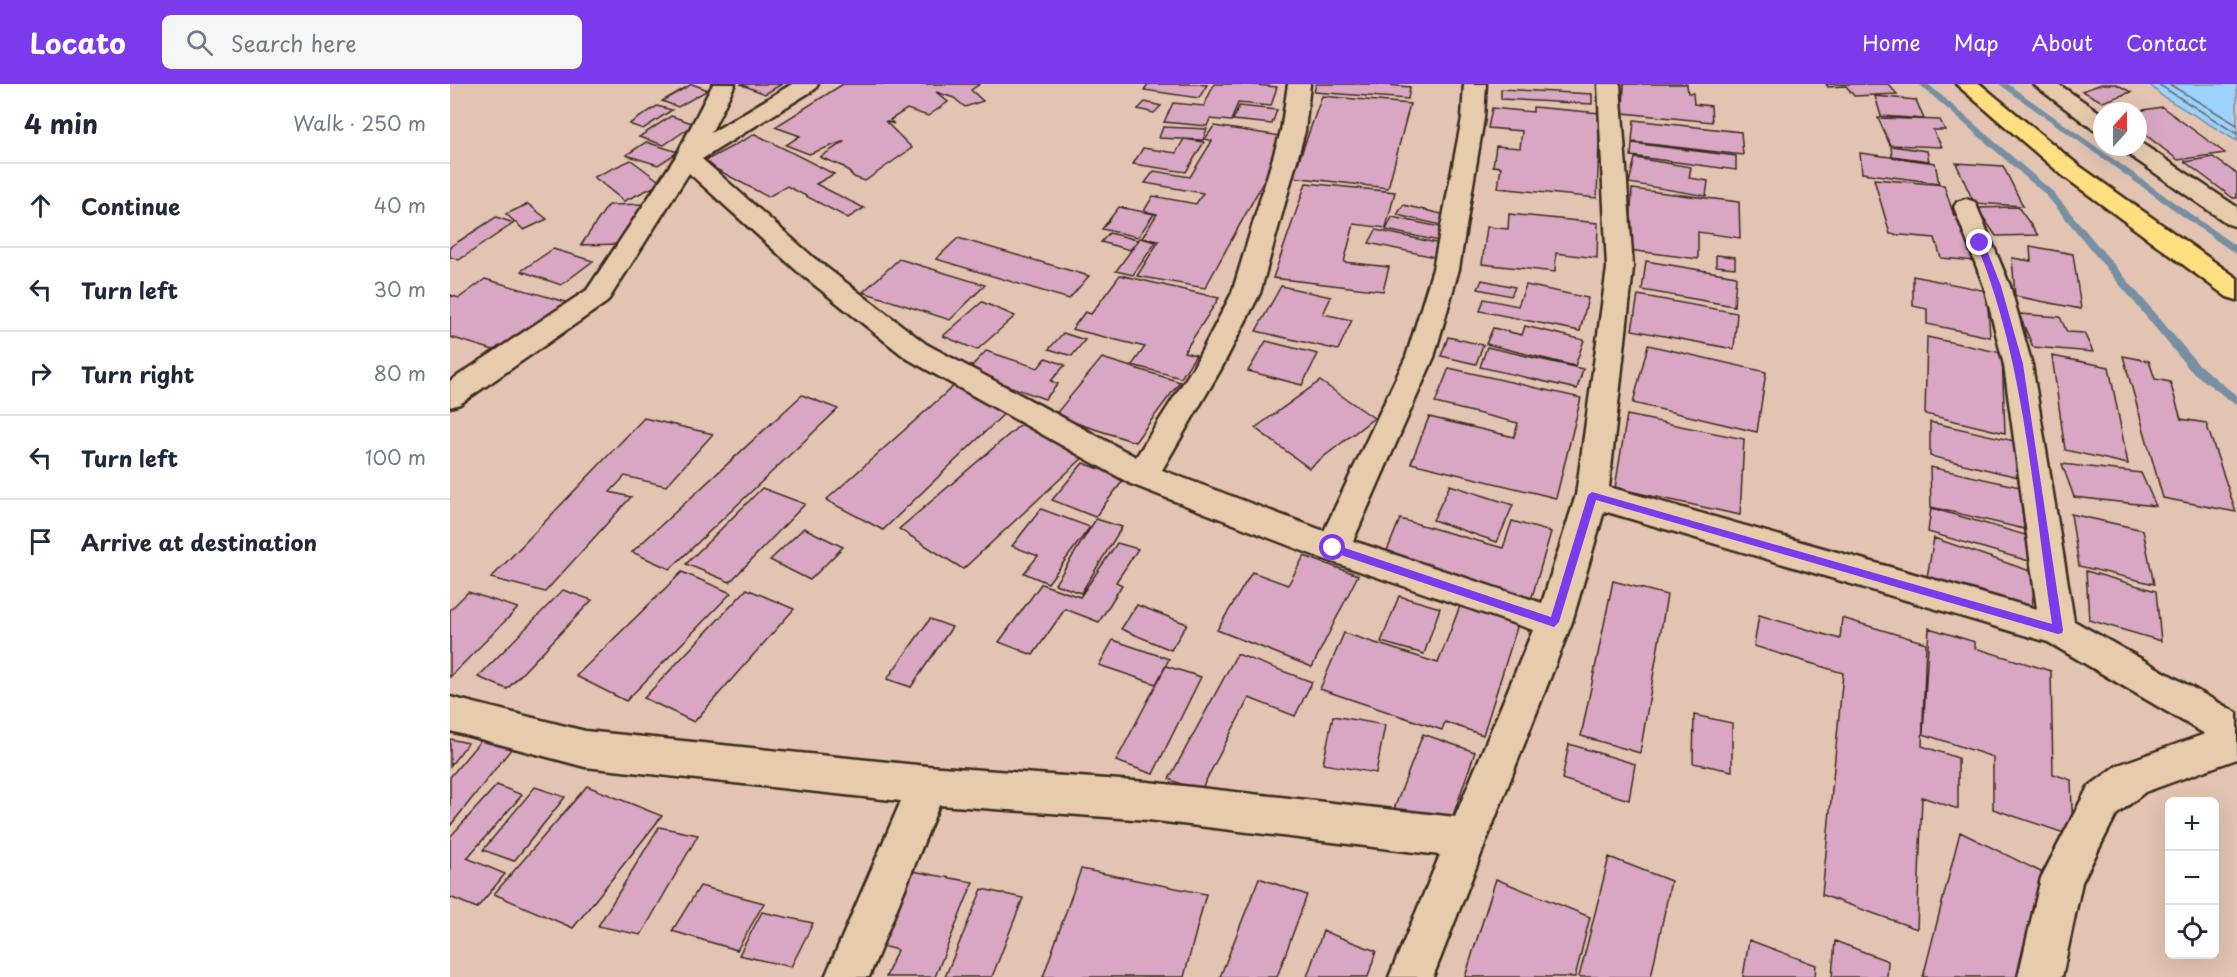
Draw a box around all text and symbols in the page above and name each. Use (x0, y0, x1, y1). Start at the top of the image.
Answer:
search box (162, 15, 582, 69)
text: Locato (30, 21, 126, 64)
icon: search (183, 26, 216, 59)
text: Search here (231, 26, 357, 59)
text: Home (1862, 26, 1921, 58)
text: Map (1954, 26, 1999, 58)
text: About (2032, 26, 2093, 58)
text: Contact (2126, 26, 2207, 58)
north arrow (2093, 102, 2147, 156)
text: 4 min (24, 104, 98, 143)
text: Walk · 250 m (293, 108, 426, 138)
icon: ahead (24, 189, 57, 222)
text: Continue (81, 189, 180, 222)
text: 40 m (374, 190, 426, 220)
route end (1966, 229, 1992, 255)
icon: left (24, 273, 57, 306)
text: Turn left (81, 273, 178, 306)
text: 30 m (373, 274, 426, 304)
icon: right (24, 357, 57, 390)
text: Turn right (81, 357, 194, 390)
text: 80 m (374, 358, 426, 388)
icon: left (24, 441, 57, 474)
text: Turn left (81, 441, 178, 474)
text: 100 m (365, 442, 426, 472)
icon: arrive (24, 525, 57, 558)
text: Arrive at destination (81, 525, 317, 558)
route start (1319, 534, 1345, 560)
map controls (2165, 797, 2219, 959)
button: + (2165, 797, 2219, 851)
button: − (2165, 851, 2219, 905)
button: locate (2165, 905, 2219, 959)

